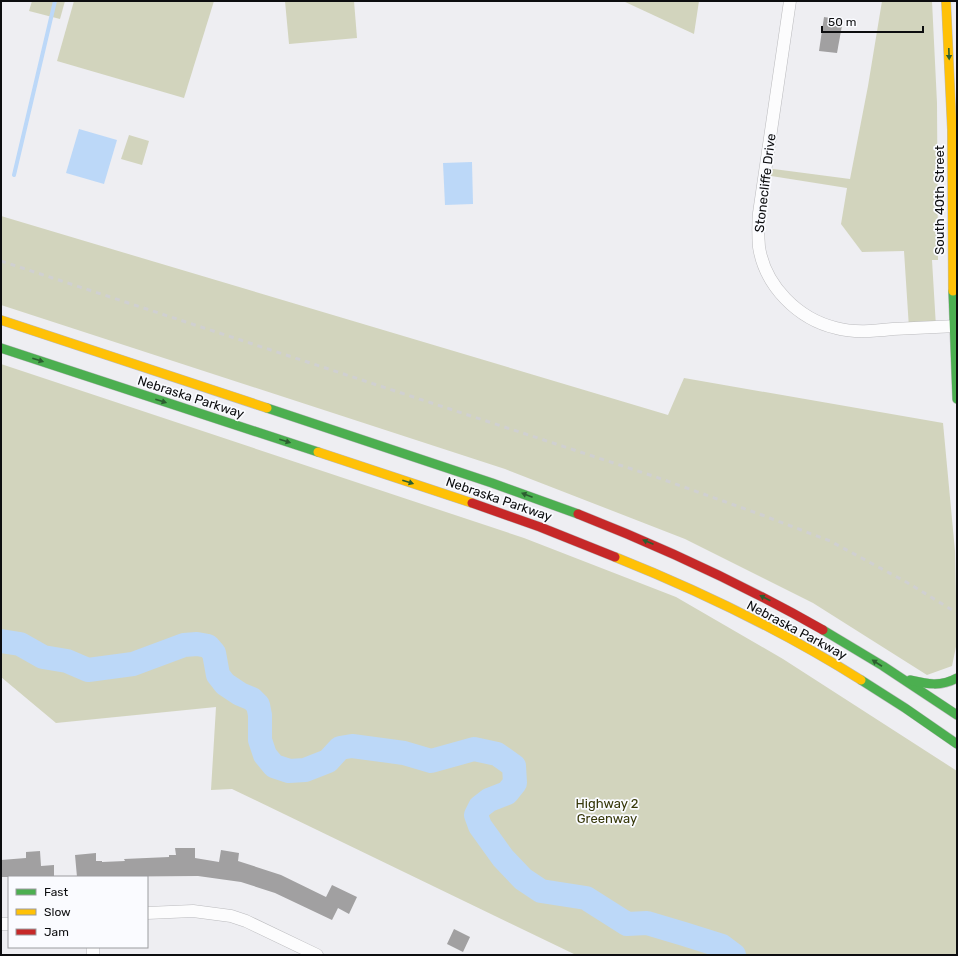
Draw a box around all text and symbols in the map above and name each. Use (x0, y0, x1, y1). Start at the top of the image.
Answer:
scale bar (822, 8, 923, 34)
text: 50 m (828, 15, 856, 29)
one-way arrow (945, 48, 952, 60)
street label: Stonecliffe Drive (751, 133, 779, 233)
street label: South 40th Street (932, 145, 947, 255)
one-way arrow (32, 357, 44, 363)
street label: Nebraska Parkway (136, 373, 246, 421)
one-way arrow (156, 398, 168, 404)
one-way arrow (279, 439, 291, 445)
street label: Nebraska Parkway (444, 474, 554, 524)
one-way arrow (403, 479, 415, 485)
one-way arrow (520, 492, 532, 498)
one-way arrow (642, 539, 653, 545)
one-way arrow (759, 595, 771, 601)
street label: Nebraska Parkway (744, 597, 850, 663)
one-way arrow (872, 659, 883, 667)
park label: Highway 2 Greenway (576, 796, 638, 826)
legend (8, 876, 148, 948)
text: Fast (44, 885, 68, 899)
text: Slow (44, 905, 71, 919)
text: Jam (44, 925, 69, 939)

